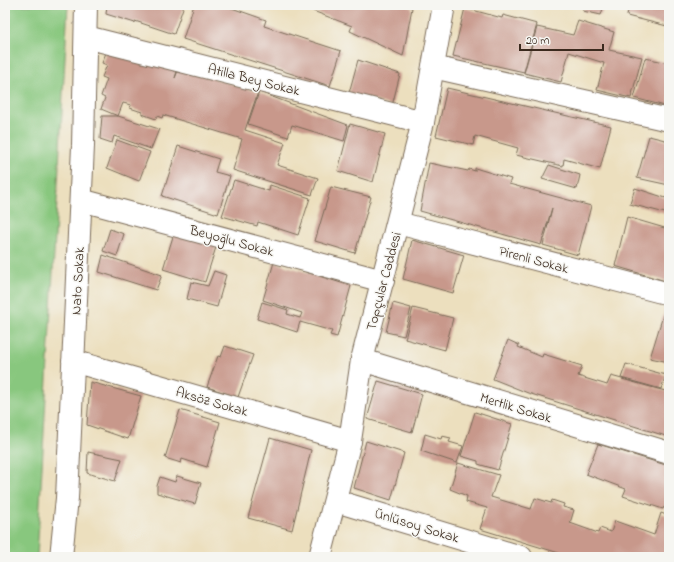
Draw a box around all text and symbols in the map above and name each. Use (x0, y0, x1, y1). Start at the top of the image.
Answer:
scale bar (520, 26, 603, 52)
text: 20 m (526, 32, 549, 50)
street label: Atilla Bey Sokak (205, 59, 303, 103)
street label: Beyoğlu Sokak (186, 220, 277, 264)
street label: Topçular Caddesi (361, 230, 408, 333)
street label: Pirenli Sokak (496, 241, 572, 280)
street label: Nato Sokak (66, 246, 91, 316)
street label: Aksöz Sokak (173, 382, 251, 423)
street label: Mertlik Sokak (477, 388, 555, 430)
street label: Ünlüsoy Sokak (371, 504, 462, 550)

